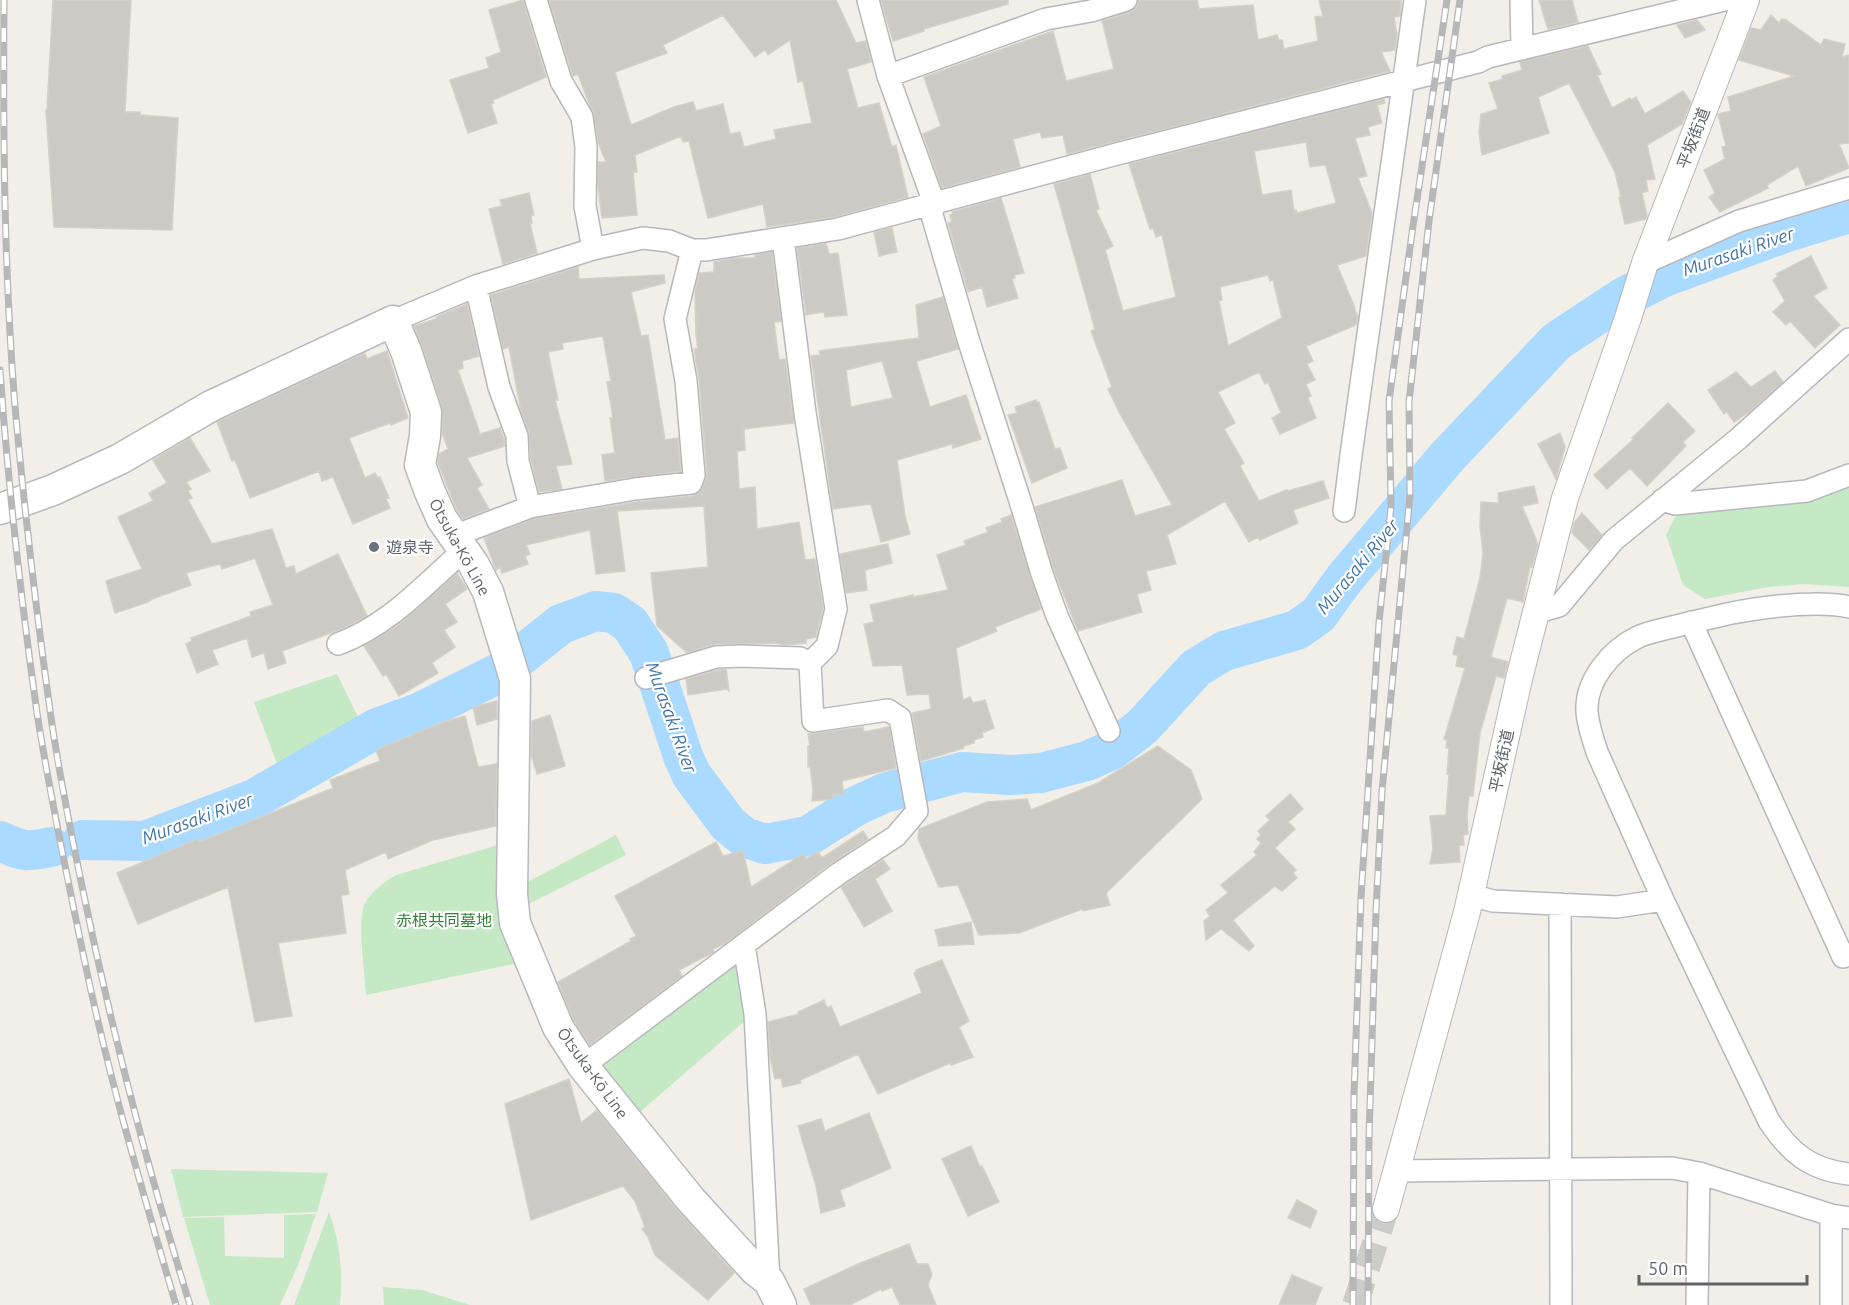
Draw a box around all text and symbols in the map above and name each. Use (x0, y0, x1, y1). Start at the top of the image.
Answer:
street label: 平坂街道 (1673, 105, 1713, 171)
water label: Murasaki River (1680, 222, 1797, 279)
street label: Ōtsuka-Kō Line (426, 495, 494, 599)
water label: Murasaki River (1312, 514, 1403, 617)
place label: 遊泉寺 (386, 538, 434, 556)
marker: 遊泉寺 (367, 540, 381, 554)
water label: Murasaki River (643, 659, 702, 776)
street label: 平坂街道 (1486, 728, 1516, 794)
water label: Murasaki River (139, 788, 256, 847)
park label: 赤根共同墓地 (396, 911, 492, 929)
street label: Ōtsuka-Kō Line (554, 1024, 632, 1122)
scale bar (1639, 1248, 1807, 1286)
text: 50 m (1648, 1258, 1688, 1278)

